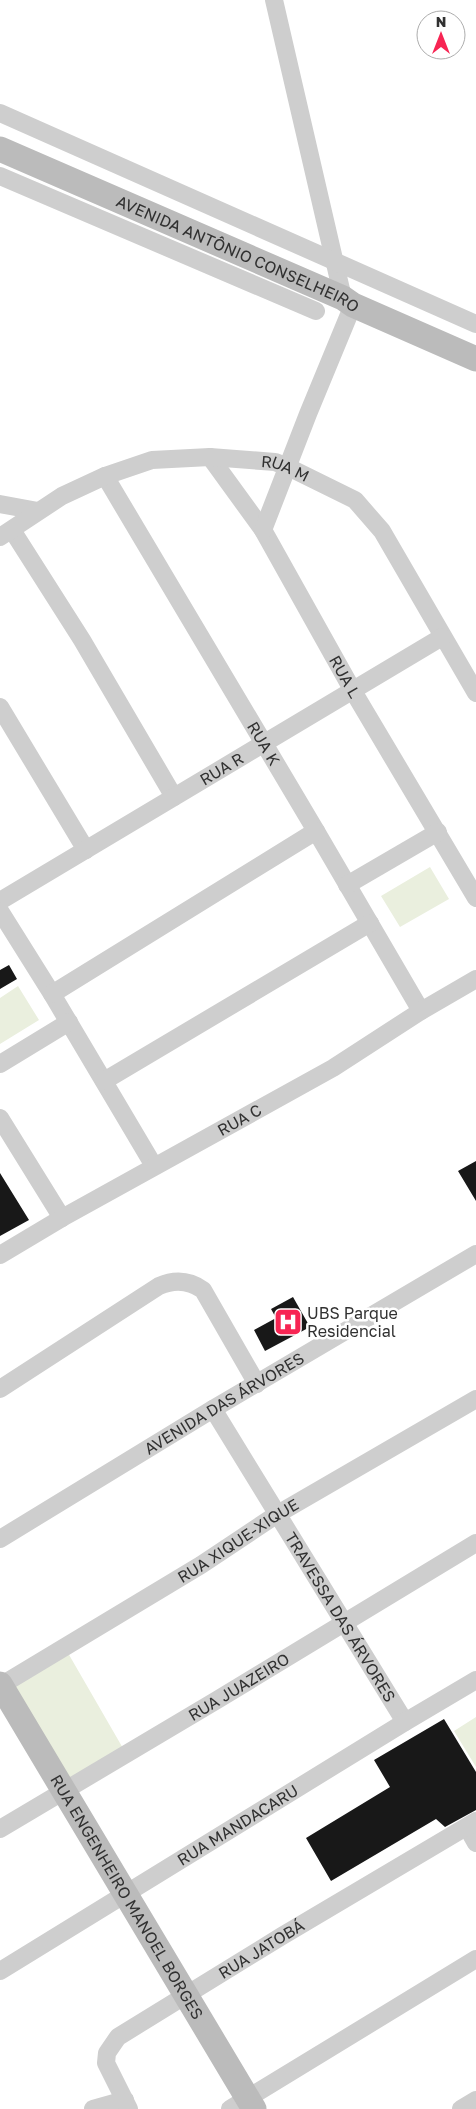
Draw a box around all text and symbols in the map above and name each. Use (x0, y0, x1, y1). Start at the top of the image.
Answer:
north arrow (416, 10, 466, 60)
text: N (436, 13, 446, 30)
street label: AVENIDA ANTÔNIO CONSELHEIRO (114, 191, 363, 316)
street label: RUA M (260, 451, 313, 486)
street label: RUA L (325, 652, 365, 701)
street label: RUA K (243, 718, 285, 769)
street label: RUA R (196, 748, 247, 789)
street label: RUA C (214, 1099, 265, 1140)
place label: UBS Parque Residencial (307, 1303, 398, 1341)
hospital icon: UBS Parque Residencial (273, 1307, 303, 1337)
street label: AVENIDA DAS ÁRVORES (140, 1348, 308, 1459)
street label: RUA XIQUE-XIQUE (174, 1494, 302, 1587)
street label: TRAVESSA DAS ÁRVORES (281, 1528, 400, 1706)
street label: RUA JUAZEIRO (185, 1648, 293, 1725)
street label: RUA ENGENHEIRO MANOEL BORGES (46, 1771, 208, 2023)
street label: RUA MANDACARU (173, 1780, 302, 1870)
street label: RUA JATOBÁ (215, 1915, 308, 1983)

